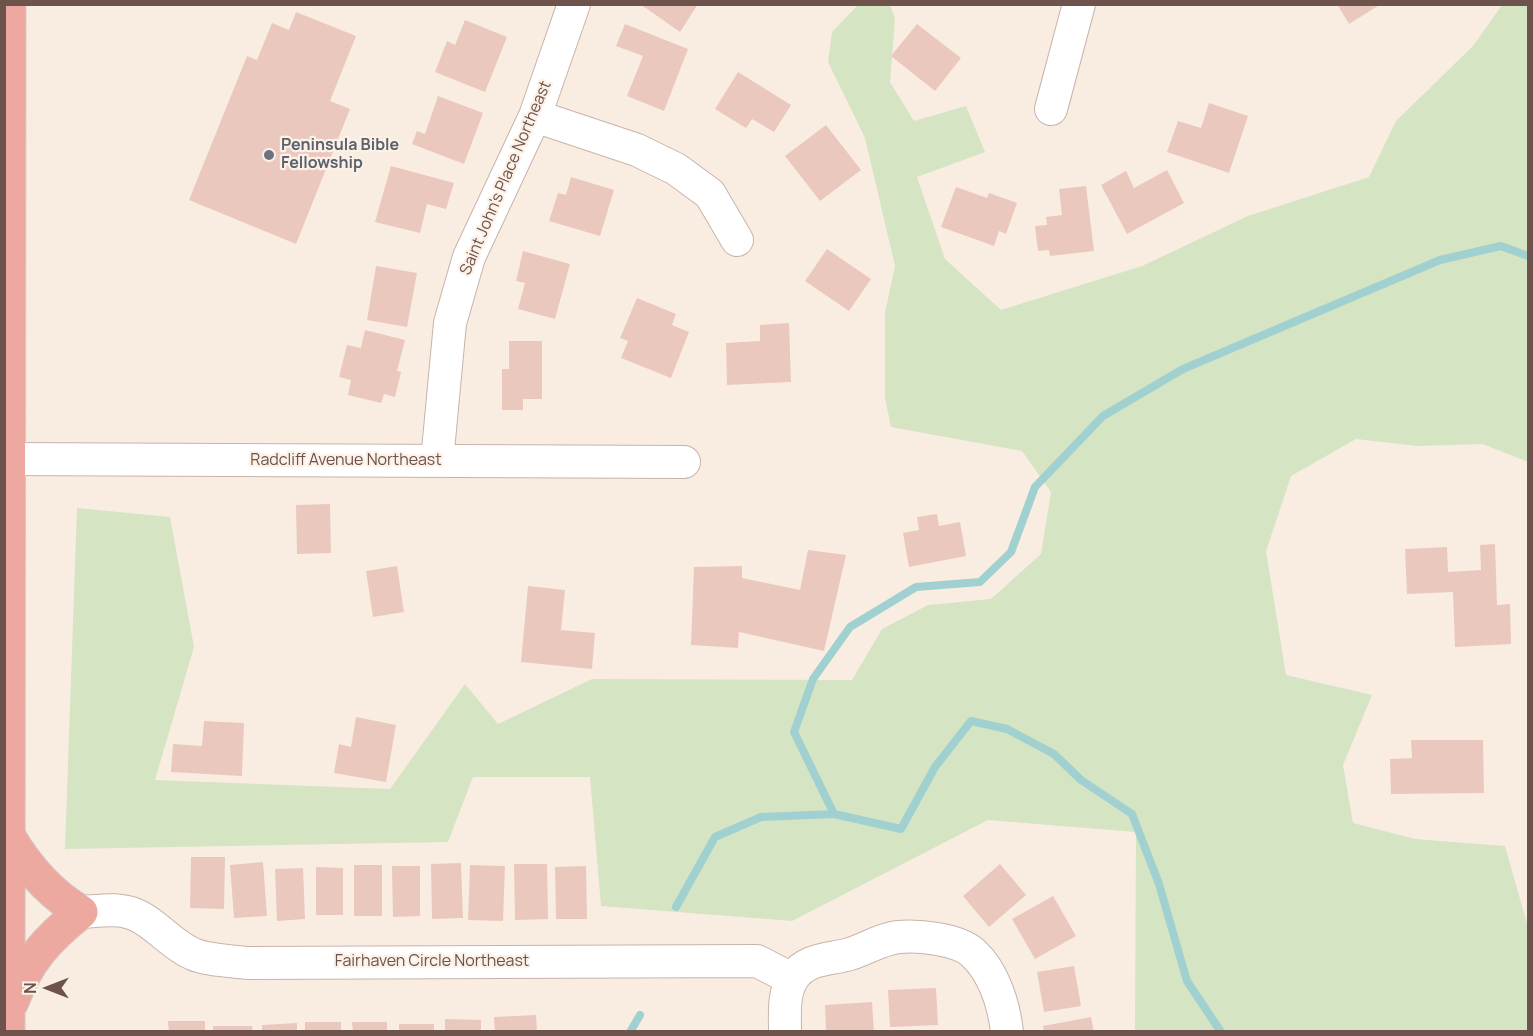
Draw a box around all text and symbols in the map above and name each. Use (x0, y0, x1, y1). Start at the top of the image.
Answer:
street label: Saint John's Place Northeast (456, 78, 556, 278)
place label: Peninsula Bible Fellowship (281, 136, 399, 174)
marker: Peninsula Bible Fellowship (262, 148, 276, 162)
street label: Radcliff Avenue Northeast (250, 451, 442, 471)
street label: Fairhaven Circle Northeast (335, 952, 529, 972)
north arrow (18, 958, 78, 1018)
text: N (19, 982, 41, 994)

